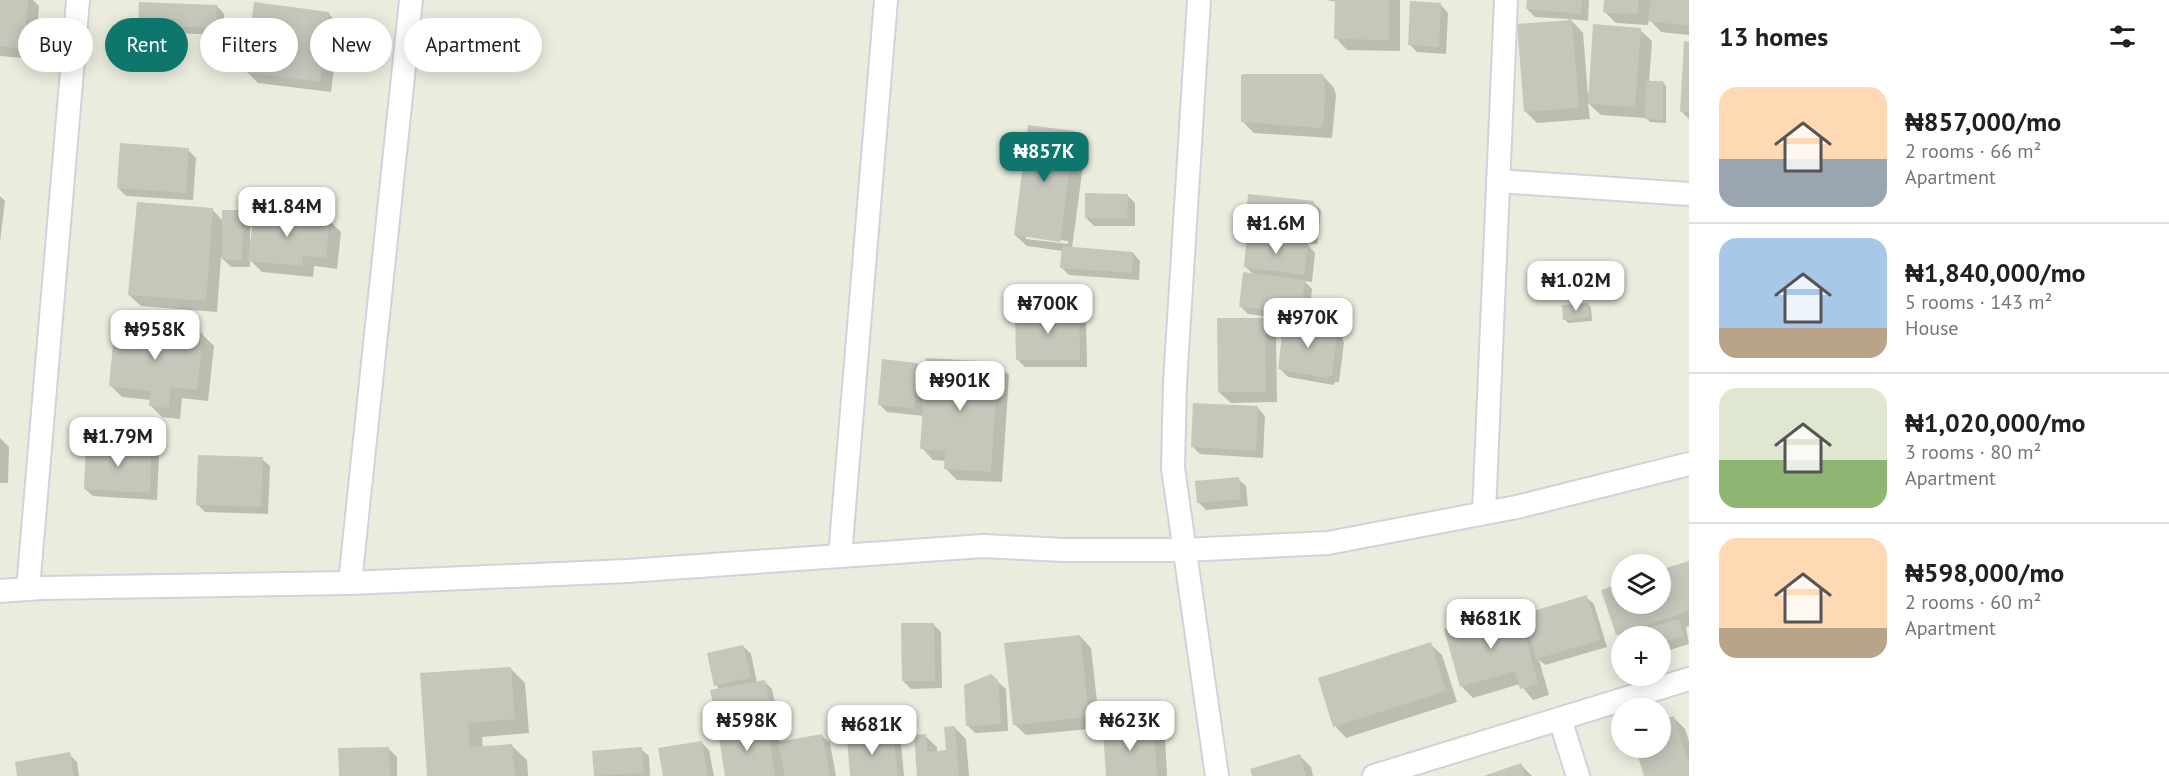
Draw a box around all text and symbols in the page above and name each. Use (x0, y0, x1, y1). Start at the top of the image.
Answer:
chip: Buy (18, 18, 93, 72)
chip: Rent (105, 18, 188, 72)
chip: Filters (200, 18, 298, 72)
chip: New (310, 18, 392, 72)
chip: Apartment (404, 18, 542, 72)
text: 13 homes (1719, 20, 1828, 53)
icon: filters (2106, 20, 2139, 53)
text: ₦857,000/mo (1905, 105, 2061, 138)
icon: home (1767, 111, 1839, 183)
pin: ₦857K (1002, 132, 1086, 183)
text: ₦857K (1014, 138, 1074, 164)
text: 2 rooms · 66 m² (1905, 138, 2041, 164)
text: Apartment (1905, 164, 1996, 190)
pin: ₦1.84M (238, 187, 336, 238)
text: ₦1.84M (252, 193, 322, 219)
pin: ₦1.6M (1234, 204, 1318, 255)
text: ₦1.6M (1247, 210, 1305, 236)
text: ₦1,840,000/mo (1905, 256, 2086, 289)
pin: ₦1.02M (1527, 261, 1625, 312)
icon: home (1767, 262, 1839, 334)
text: ₦1.02M (1541, 267, 1611, 293)
pin: ₦700K (1006, 284, 1090, 335)
text: 5 rooms · 143 m² (1905, 289, 2052, 315)
text: ₦700K (1018, 290, 1078, 316)
pin: ₦970K (1266, 298, 1350, 349)
text: ₦970K (1278, 304, 1338, 330)
pin: ₦958K (113, 310, 197, 361)
text: House (1905, 315, 1959, 341)
text: ₦958K (125, 316, 185, 342)
pin: ₦901K (918, 361, 1002, 412)
text: ₦901K (930, 367, 990, 393)
text: ₦1,020,000/mo (1905, 406, 2086, 439)
icon: home (1767, 412, 1839, 484)
pin: ₦1.79M (69, 417, 167, 468)
text: ₦1.79M (83, 423, 153, 449)
text: 3 rooms · 80 m² (1905, 439, 2041, 465)
text: Apartment (1905, 465, 1996, 491)
map controls (1611, 554, 1671, 758)
button: layers (1611, 554, 1671, 614)
text: ₦598,000/mo (1905, 556, 2064, 589)
icon: home (1767, 562, 1839, 634)
text: 2 rooms · 60 m² (1905, 589, 2041, 615)
pin: ₦681K (1449, 599, 1533, 650)
text: ₦681K (1461, 605, 1521, 631)
text: Apartment (1905, 615, 1996, 641)
button: + (1611, 626, 1671, 686)
button: − (1611, 698, 1671, 758)
pin: ₦598K (705, 701, 789, 752)
pin: ₦623K (1088, 701, 1172, 752)
pin: ₦681K (830, 705, 914, 756)
text: ₦598K (717, 707, 777, 733)
text: ₦623K (1100, 707, 1160, 733)
text: ₦681K (842, 711, 902, 737)

